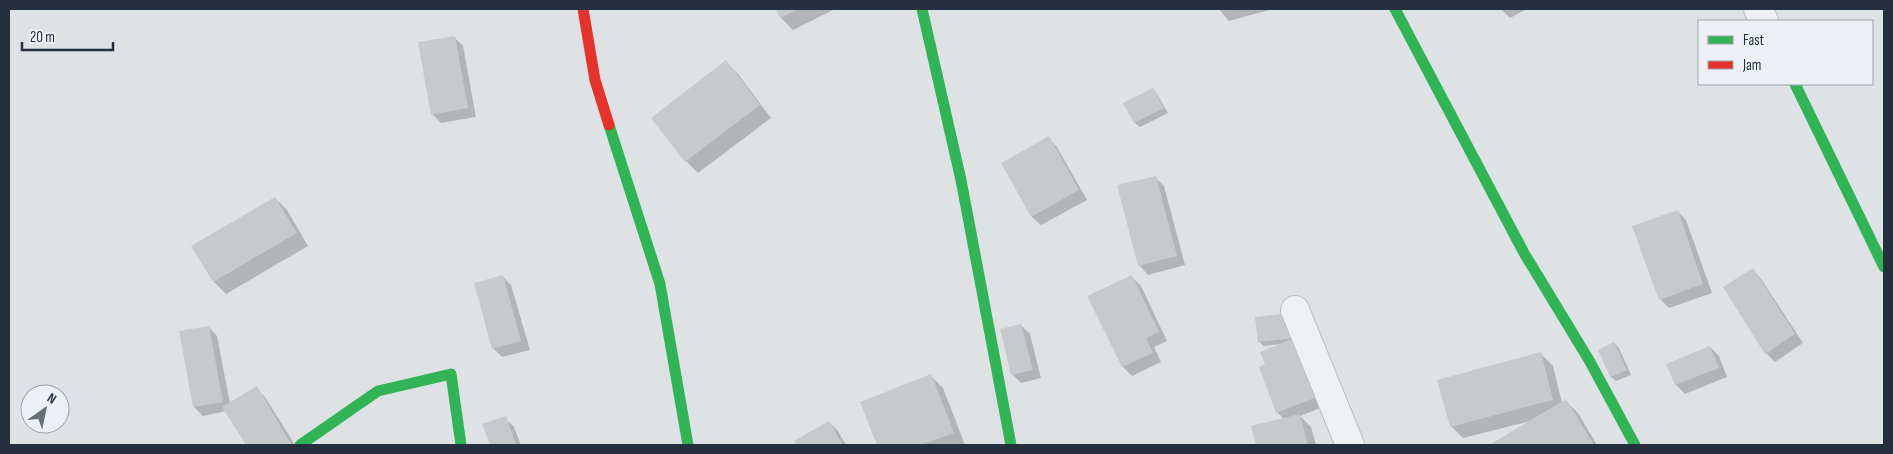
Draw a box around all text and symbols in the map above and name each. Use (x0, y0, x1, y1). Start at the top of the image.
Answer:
scale bar (22, 20, 114, 52)
legend (1698, 20, 1873, 85)
text: 20 m (30, 28, 55, 47)
text: Fast (1743, 31, 1765, 50)
text: Jam (1742, 56, 1761, 75)
north arrow (20, 384, 70, 434)
text: N (44, 389, 60, 408)

